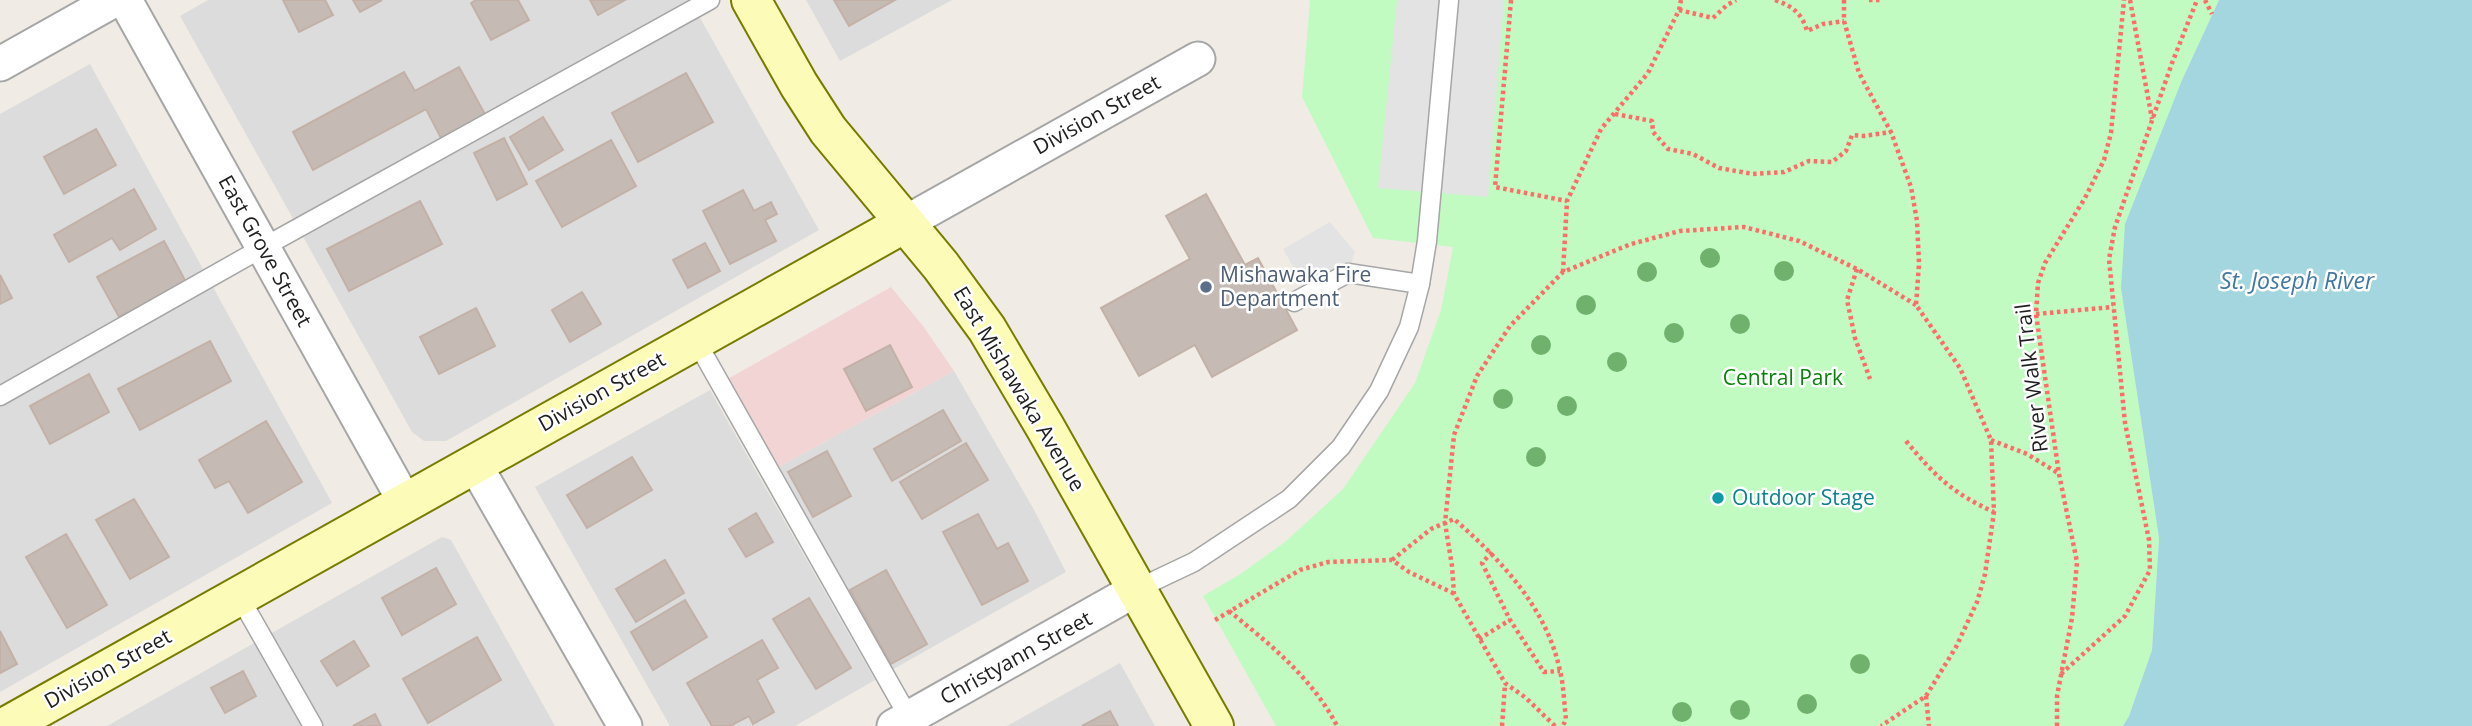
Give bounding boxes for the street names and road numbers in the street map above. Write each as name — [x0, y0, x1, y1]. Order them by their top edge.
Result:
street label: Division Street — [1028, 68, 1165, 161]
street label: East Grove Street — [213, 170, 319, 331]
street label: East Mishawaka Avenue — [948, 281, 1092, 496]
street label: River Walk Trail — [2008, 302, 2054, 454]
street label: Division Street — [533, 345, 670, 438]
street label: Christyann Street — [935, 604, 1096, 710]
street label: Division Street — [39, 622, 176, 715]

